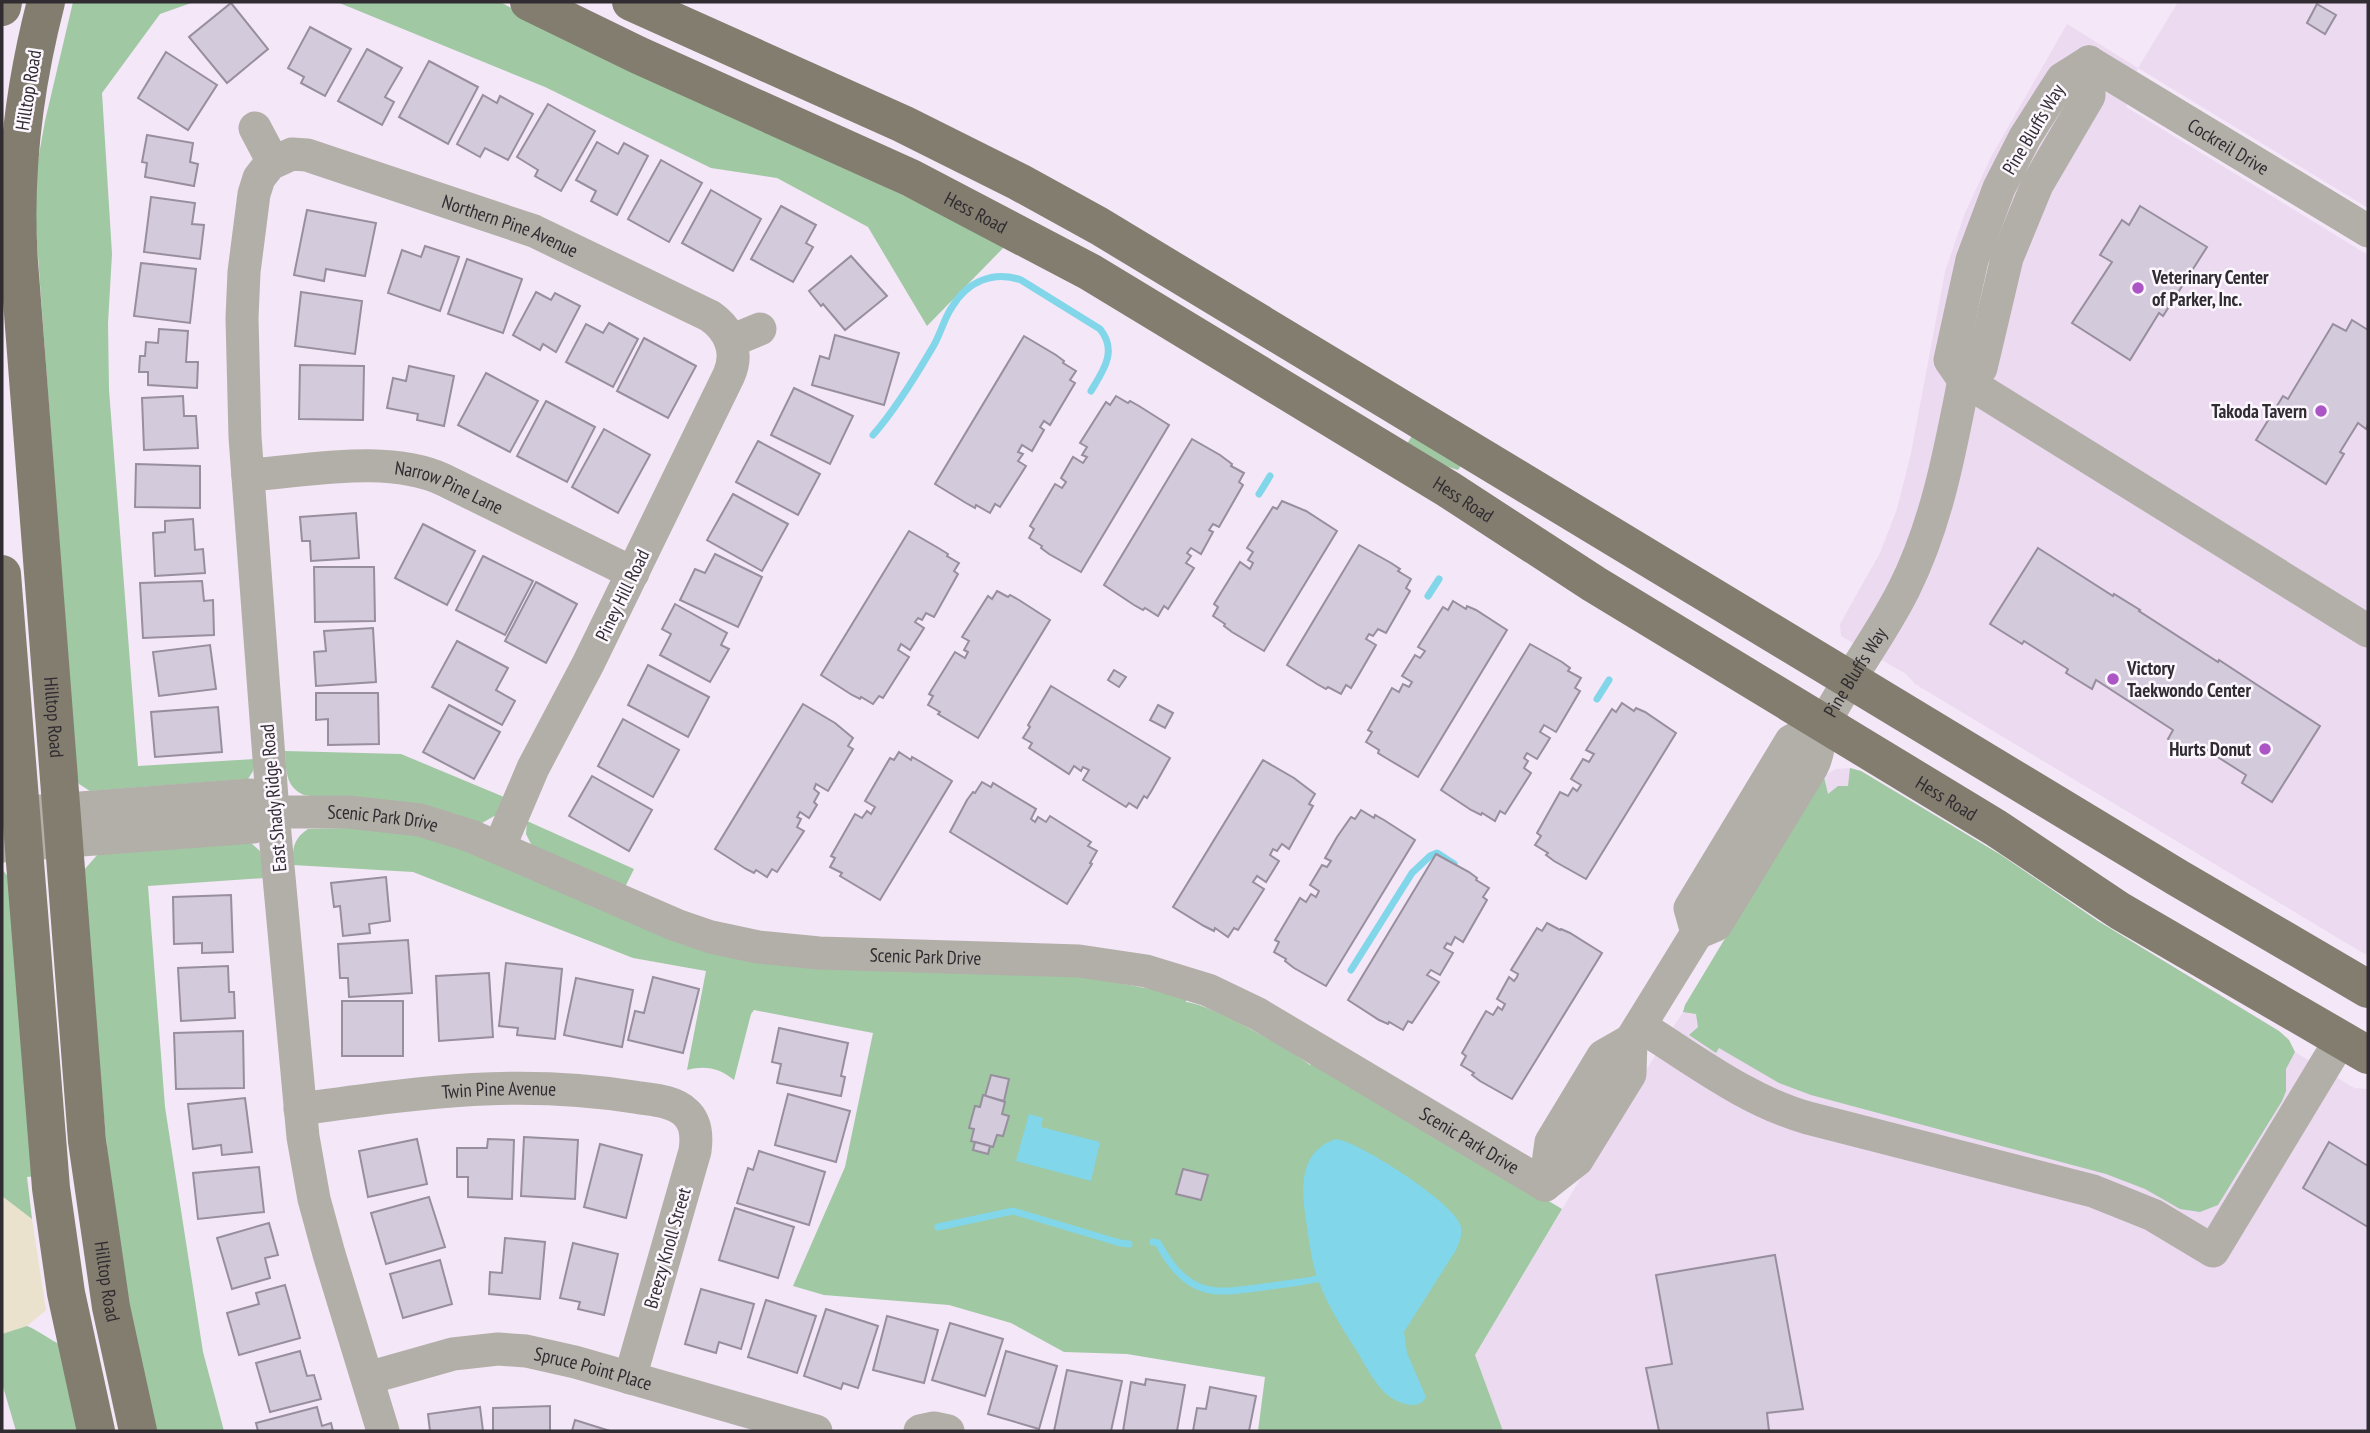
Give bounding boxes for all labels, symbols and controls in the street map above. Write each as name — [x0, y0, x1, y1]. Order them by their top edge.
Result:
street label: Hilltop Road — [10, 48, 46, 132]
street label: Pine Bluffs Way — [1997, 79, 2070, 179]
street label: Cockreil Drive — [2183, 113, 2274, 180]
street label: Hess Road — [941, 186, 1011, 238]
street label: Northern Pine Avenue — [439, 189, 582, 263]
place label: Veterinary Center of Parker, Inc. — [2151, 265, 2269, 311]
marker: Veterinary Center of Parker, Inc. — [2130, 280, 2146, 296]
place label: Takoda Tavern — [2211, 399, 2307, 423]
marker: Takoda Tavern — [2313, 403, 2329, 419]
street label: Narrow Pine Lane — [393, 455, 507, 519]
street label: Hess Road — [1429, 471, 1498, 528]
street label: Piney Hill Road — [590, 545, 654, 645]
street label: Pine Bluffs Way — [1818, 622, 1892, 721]
place label: Victory Taekwondo Center — [2126, 656, 2251, 702]
marker: Victory Taekwondo Center — [2105, 671, 2121, 687]
street label: Hilltop Road — [39, 676, 69, 759]
street label: East Shady Ridge Road — [255, 723, 291, 873]
place label: Hurts Donut — [2169, 737, 2251, 761]
marker: Hurts Donut — [2257, 741, 2273, 757]
street label: Hess Road — [1911, 770, 1982, 826]
street label: Scenic Park Drive — [327, 800, 442, 837]
street label: Scenic Park Drive — [869, 943, 982, 970]
street label: Twin Pine Avenue — [441, 1076, 557, 1104]
street label: Scenic Park Drive — [1416, 1101, 1524, 1179]
street label: Breezy Knoll Street — [638, 1184, 696, 1311]
street label: Hilltop Road — [90, 1239, 126, 1324]
street label: Spruce Point Place — [532, 1341, 655, 1396]

